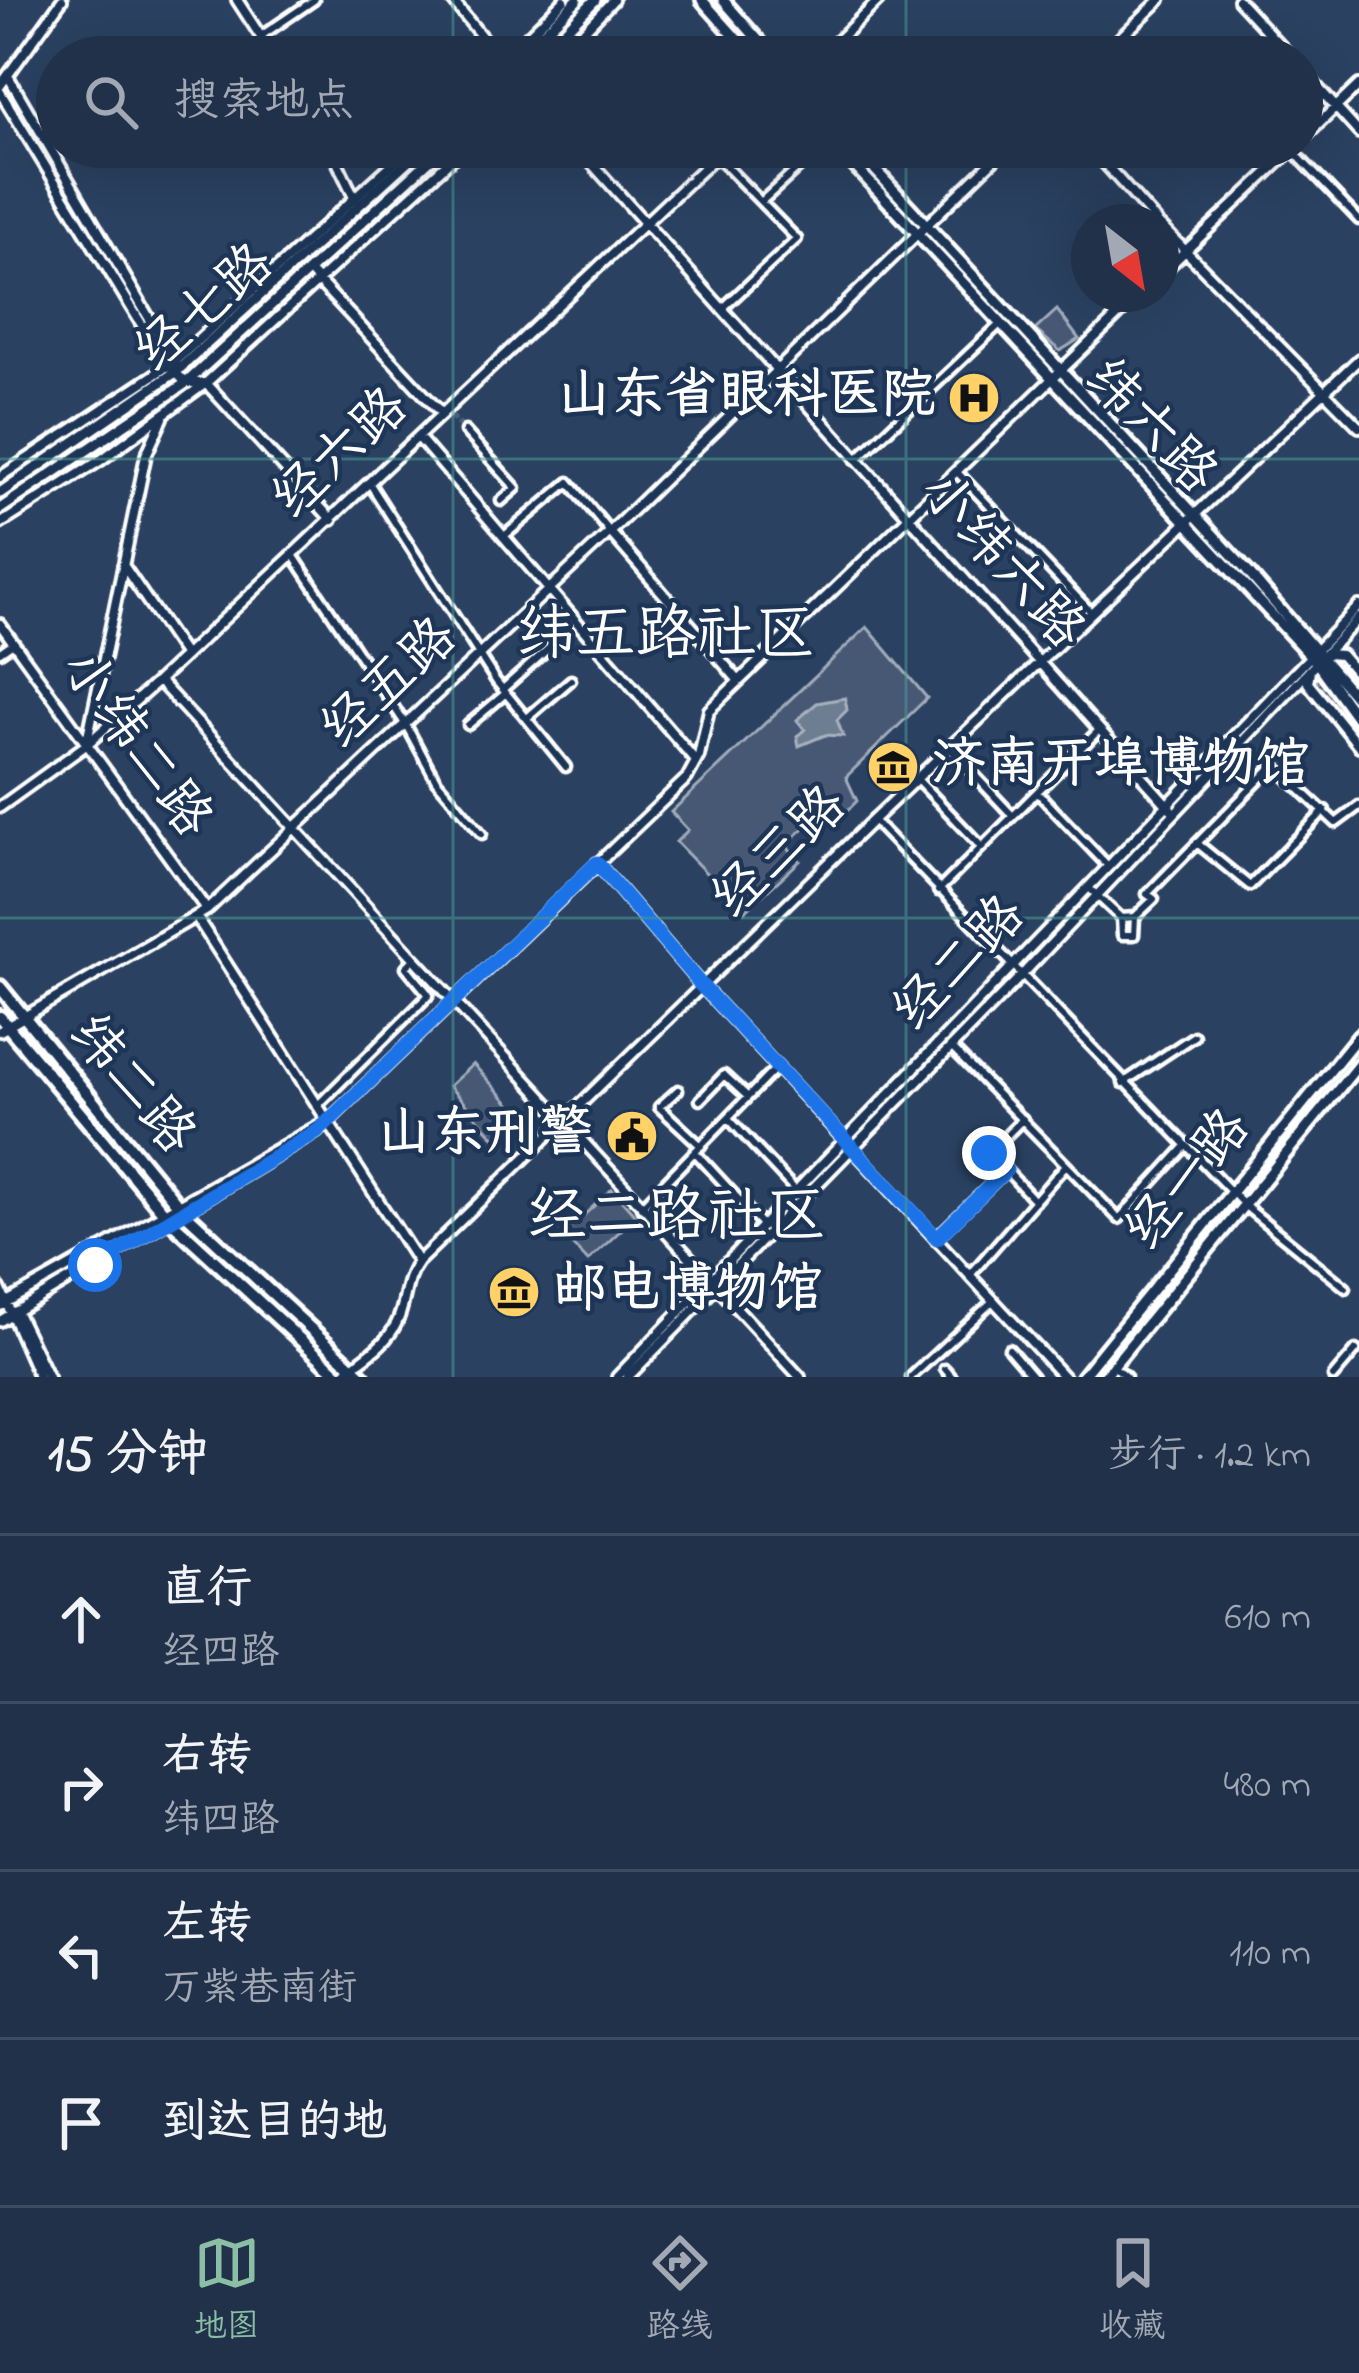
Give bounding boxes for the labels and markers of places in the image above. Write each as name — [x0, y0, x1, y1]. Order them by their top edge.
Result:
place label: 山东省眼科医院 — [557, 359, 935, 437]
hospital icon: 山东省眼科医院 — [946, 370, 1002, 426]
place label: 济南开埠博物馆 — [932, 728, 1310, 806]
museum icon: 济南开埠博物馆 — [865, 739, 921, 795]
place label: 山东刑警 — [377, 1097, 593, 1175]
public building icon: 山东刑警 — [604, 1108, 660, 1164]
place label: 邮电博物馆 — [553, 1253, 823, 1331]
museum icon: 邮电博物馆 — [486, 1264, 542, 1320]

